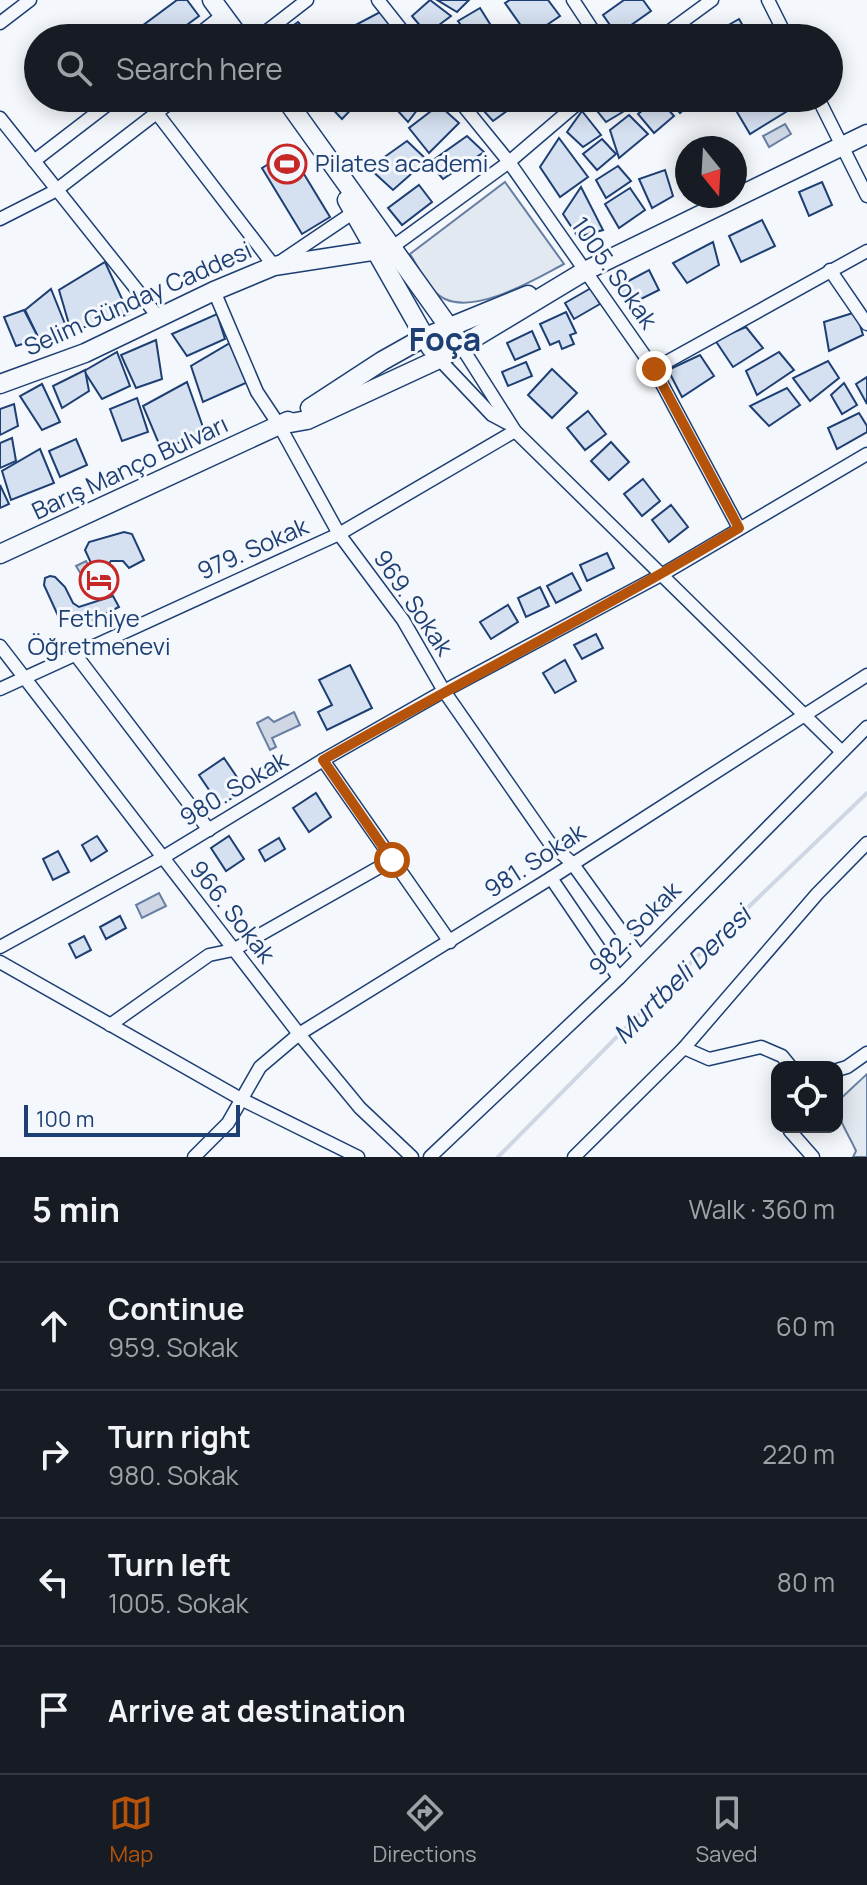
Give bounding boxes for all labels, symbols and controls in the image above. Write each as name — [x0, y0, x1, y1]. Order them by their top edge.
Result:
search box — [24, 24, 843, 112]
icon: search — [52, 46, 96, 90]
text: Search here — [116, 48, 283, 89]
north arrow — [675, 136, 747, 208]
sports icon: Pilates academi — [266, 143, 308, 185]
place label: Pilates academi — [315, 146, 488, 179]
street label: 1005. Sokak — [565, 210, 667, 336]
street label: Selim Günday Caddesi — [18, 233, 256, 363]
district label: Foça — [409, 317, 481, 361]
route end — [636, 351, 672, 387]
street label: Barış Manço Bulvarı — [26, 407, 233, 527]
street label: 979. Sokak — [192, 508, 314, 587]
street label: 969. Sokak — [367, 543, 462, 662]
hotel icon: Fethiye Öğretmenevi — [78, 559, 120, 601]
place label: Fethiye Öğretmenevi — [27, 601, 171, 662]
street label: 980. Sokak — [173, 742, 294, 833]
street label: 981. Sokak — [477, 814, 592, 905]
route start — [374, 842, 410, 878]
street label: 966. Sokak — [183, 853, 284, 970]
street label: 982. Sokak — [581, 873, 688, 982]
water label: Murtbeli Deresi — [604, 895, 760, 1051]
map controls — [771, 1061, 843, 1133]
button: locate — [771, 1061, 843, 1133]
scale bar — [24, 1101, 240, 1137]
text: 100 m — [36, 1104, 94, 1134]
text: 5 min — [32, 1186, 120, 1232]
text: Walk · 360 m — [689, 1191, 835, 1227]
text: Continue — [108, 1288, 244, 1329]
icon: ahead — [32, 1304, 76, 1348]
text: 60 m — [776, 1308, 835, 1344]
text: 959. Sokak — [108, 1329, 238, 1365]
text: Turn right — [108, 1416, 251, 1457]
icon: right — [32, 1432, 76, 1476]
text: 220 m — [762, 1436, 835, 1472]
text: 980. Sokak — [108, 1457, 239, 1493]
text: Turn left — [108, 1544, 231, 1585]
icon: left — [32, 1560, 76, 1604]
text: 80 m — [777, 1564, 835, 1600]
text: 1005. Sokak — [108, 1585, 248, 1621]
icon: arrive — [32, 1688, 76, 1732]
text: Arrive at destination — [108, 1690, 406, 1731]
tab: Map — [109, 1791, 153, 1869]
tab: Directions — [372, 1791, 477, 1869]
tab: Saved — [696, 1791, 758, 1869]

